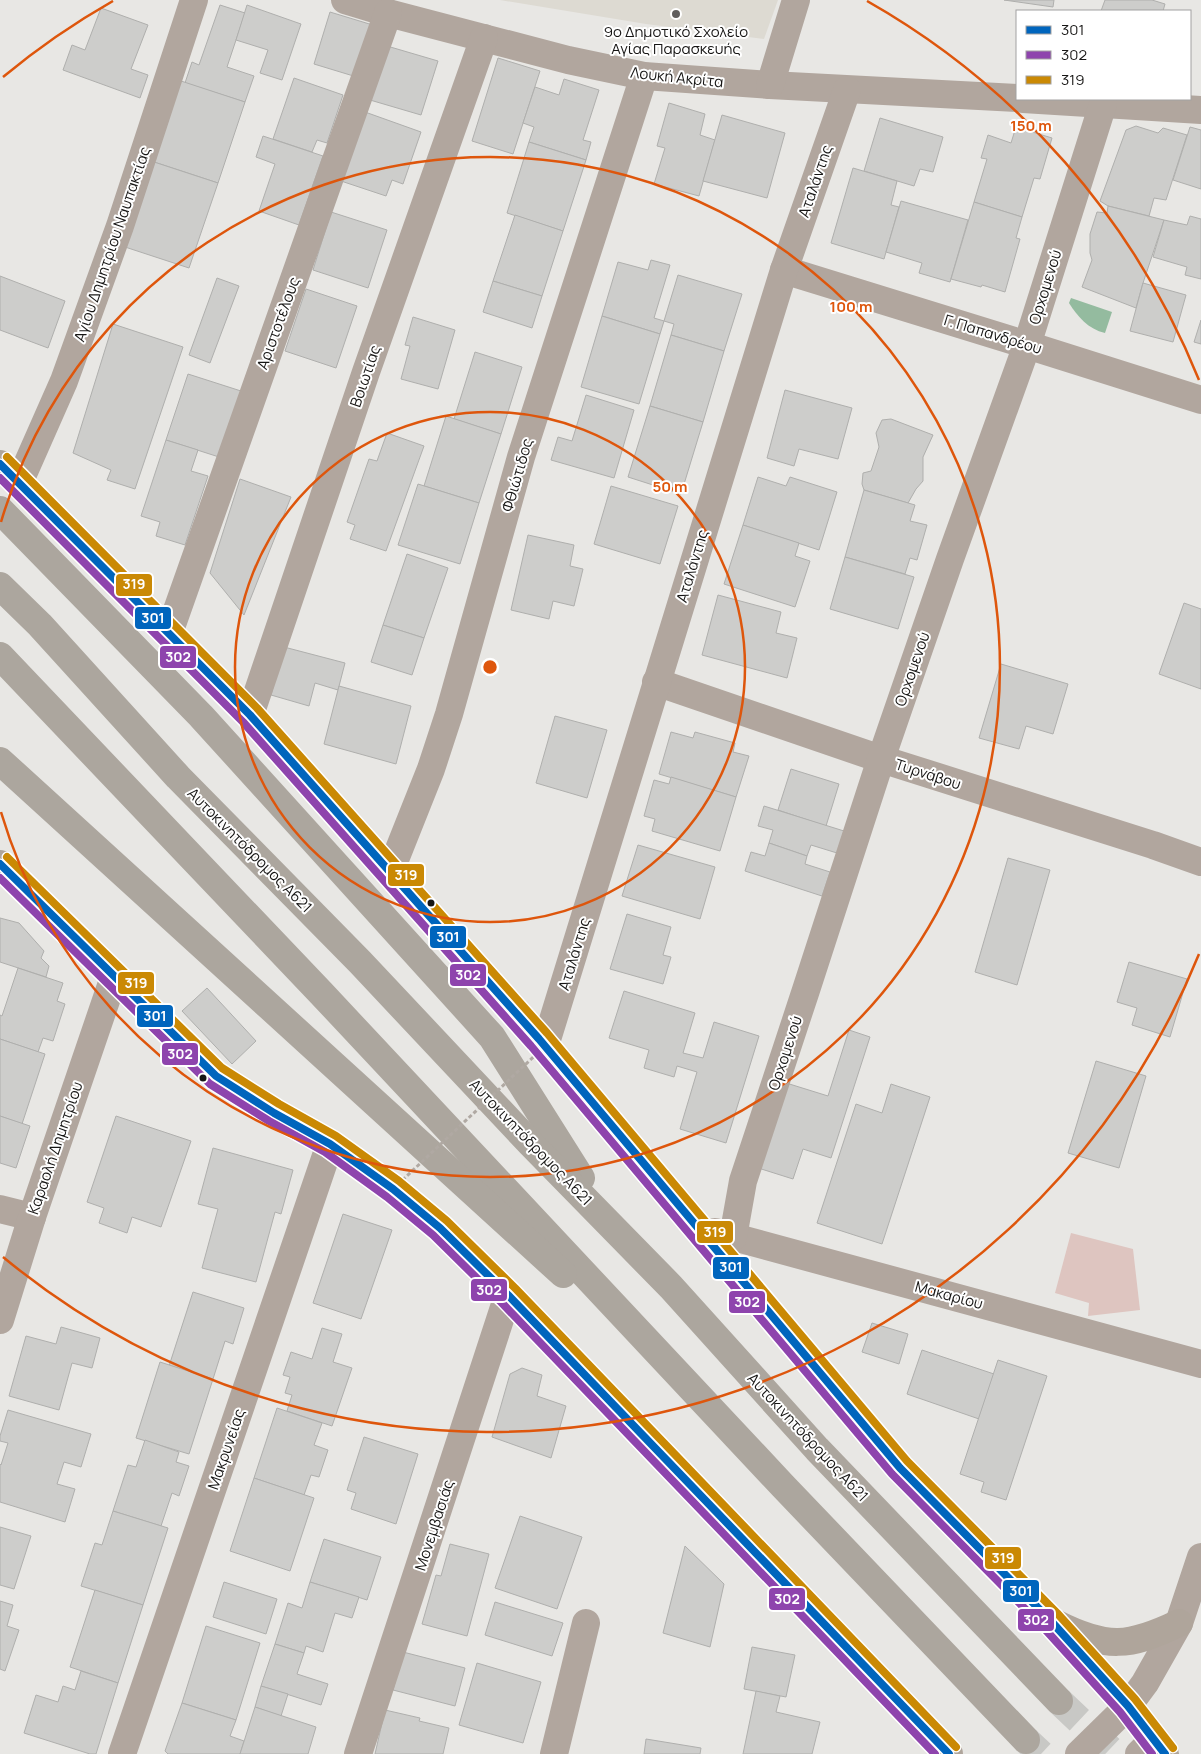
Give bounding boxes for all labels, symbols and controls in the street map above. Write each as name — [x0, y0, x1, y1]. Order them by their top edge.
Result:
marker: 9ο Δημοτικό Σχολείο Αγίας Παρασκευής — [670, 8, 682, 20]
legend — [1016, 10, 1191, 100]
text: 301 — [1061, 19, 1084, 40]
place label: 9ο Δημοτικό Σχολείο Αγίας Παρασκευής — [604, 21, 748, 59]
text: 302 — [1061, 44, 1087, 65]
street label: Λουκή Ακρίτα — [630, 62, 724, 92]
text: 319 — [1061, 69, 1084, 90]
text: 150 m — [1010, 115, 1052, 136]
street label: Αταλάντης — [793, 142, 837, 220]
street label: Αγίου Δημητρίου Ναυπακτίας — [69, 144, 155, 344]
street label: Ορχομενού — [1024, 247, 1066, 327]
street label: Αριστοτέλους — [252, 274, 304, 372]
text: 100 m — [830, 296, 872, 317]
street label: Γ. Παπανδρέου — [941, 309, 1045, 359]
street label: Βοιωτίας — [345, 342, 385, 410]
street label: Φθιώτιδος — [496, 436, 538, 514]
text: 50 m — [652, 476, 688, 497]
street label: Αταλάντης — [671, 527, 713, 605]
line badge: 319 — [115, 573, 153, 597]
text: 319 — [123, 574, 145, 593]
line badge: 301 — [134, 606, 172, 630]
text: 301 — [141, 608, 165, 627]
street label: Ορχομενού — [889, 629, 935, 709]
line badge: 302 — [159, 645, 197, 669]
text: 302 — [165, 647, 191, 666]
centre of rings — [481, 658, 499, 676]
street label: Τυρνάβου — [892, 753, 964, 795]
street label: Αυτοκινητόδρομος Α621 — [183, 783, 317, 917]
line badge: 319 — [387, 863, 425, 887]
text: 319 — [395, 865, 417, 884]
unlabelled marker — [426, 898, 436, 908]
street label: Αταλάντης — [553, 915, 595, 993]
line badge: 301 — [429, 925, 467, 949]
text: 301 — [436, 927, 460, 946]
line badge: 302 — [449, 963, 487, 987]
text: 302 — [455, 965, 481, 984]
line badge: 319 — [117, 971, 155, 995]
text: 319 — [125, 973, 147, 992]
line badge: 301 — [136, 1004, 174, 1028]
text: 301 — [143, 1006, 167, 1025]
street label: Ορχομενού — [763, 1013, 807, 1093]
line badge: 302 — [161, 1042, 199, 1066]
text: 302 — [167, 1044, 193, 1063]
unlabelled marker — [198, 1073, 208, 1083]
street label: Αυτοκινητόδρομος Α621 — [465, 1074, 597, 1210]
street label: Καραολή Δημητρίου — [22, 1079, 88, 1217]
line badge: 319 — [696, 1220, 734, 1244]
text: 319 — [704, 1222, 726, 1241]
line badge: 301 — [712, 1256, 750, 1280]
text: 301 — [719, 1257, 743, 1276]
street label: Μακαρίου — [913, 1276, 985, 1314]
line badge: 302 — [470, 1278, 508, 1302]
text: 302 — [476, 1280, 502, 1299]
line badge: 302 — [728, 1290, 766, 1314]
text: 302 — [734, 1292, 760, 1311]
street label: Αυτοκινητόδρομος Α621 — [743, 1368, 873, 1506]
street label: Μακρυνείας — [202, 1406, 250, 1492]
street label: Μονεμβασιάς — [409, 1477, 459, 1573]
line badge: 319 — [984, 1546, 1022, 1570]
text: 319 — [992, 1548, 1014, 1567]
line badge: 301 — [1002, 1579, 1040, 1603]
text: 301 — [1009, 1581, 1033, 1600]
line badge: 302 — [768, 1587, 806, 1611]
text: 302 — [774, 1589, 800, 1608]
line badge: 302 — [1017, 1608, 1055, 1632]
text: 302 — [1023, 1610, 1049, 1629]

